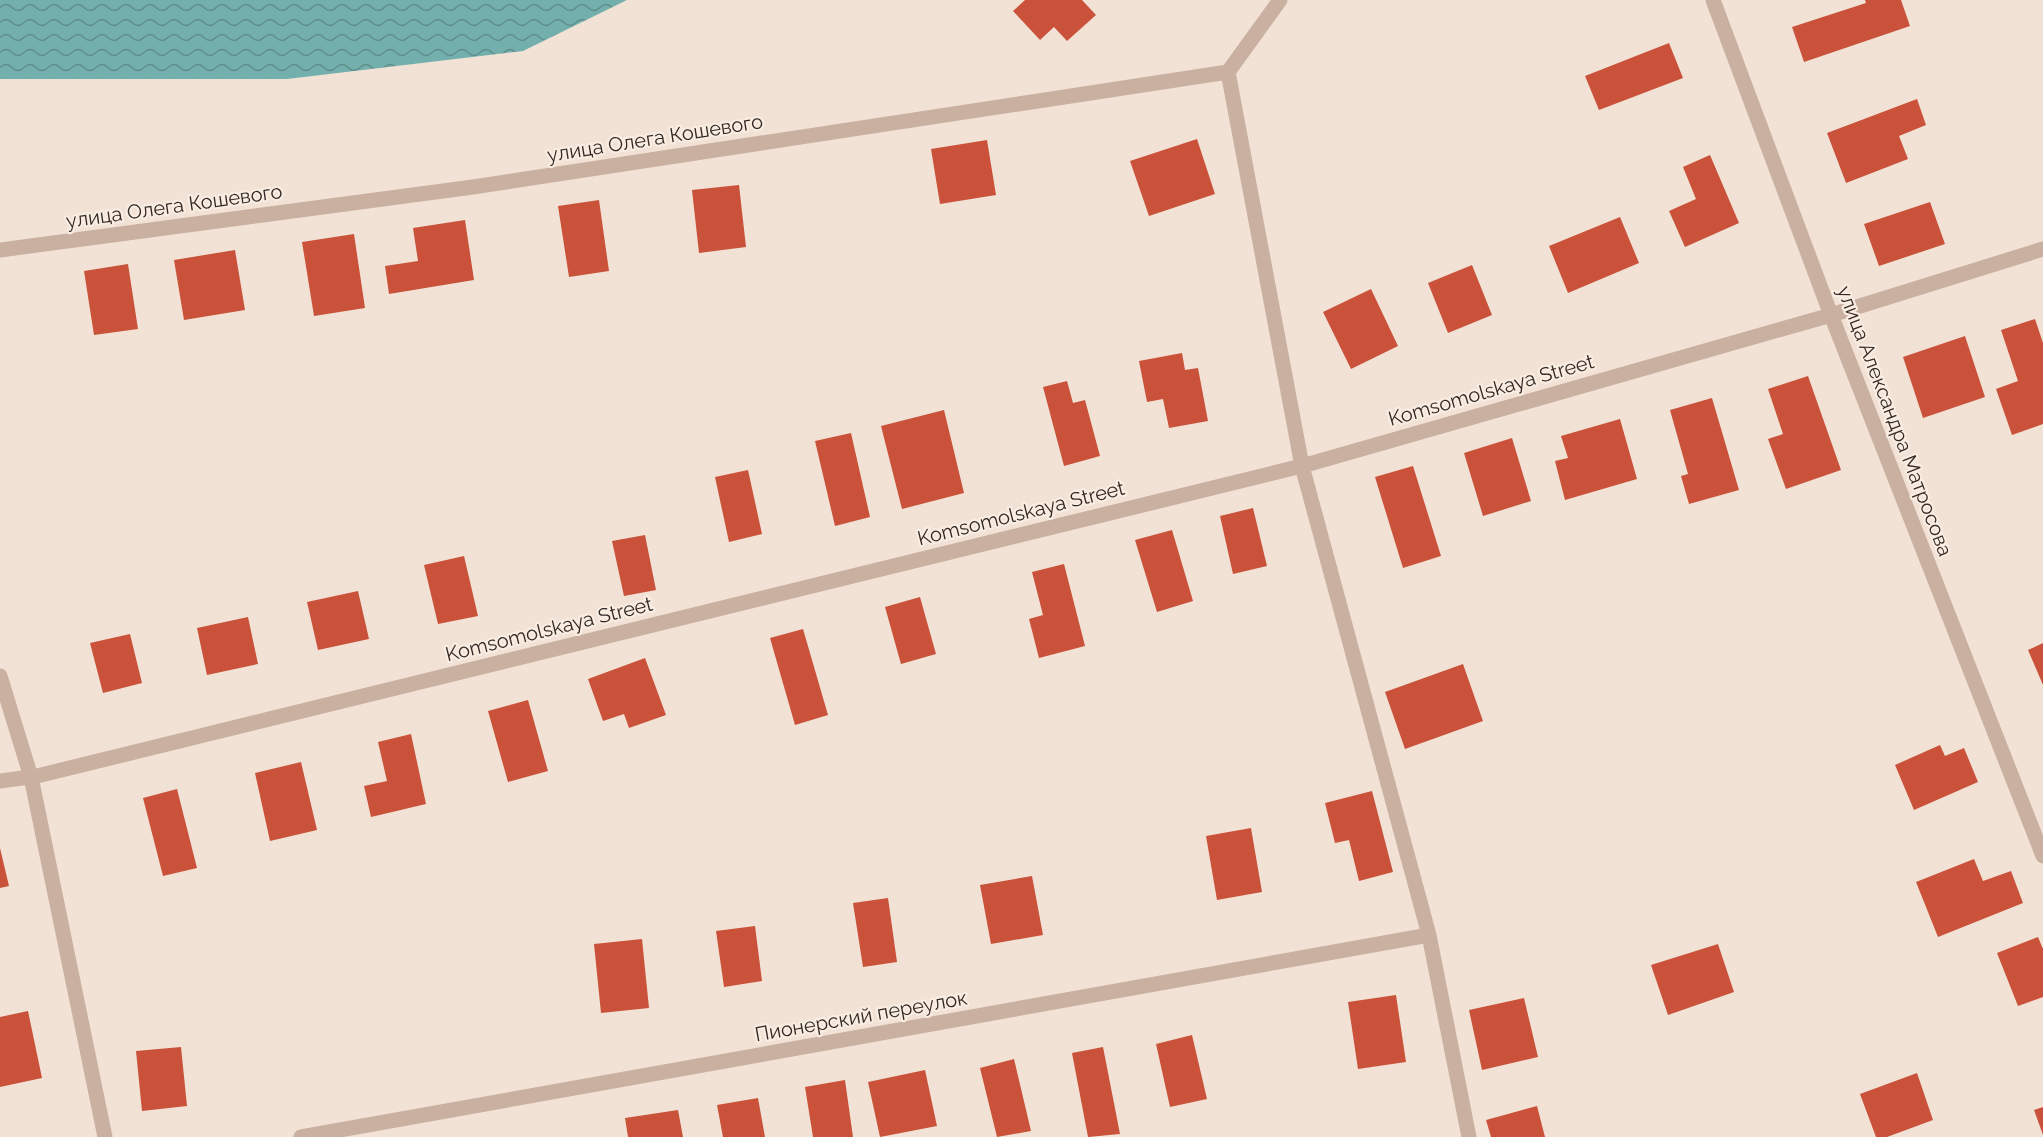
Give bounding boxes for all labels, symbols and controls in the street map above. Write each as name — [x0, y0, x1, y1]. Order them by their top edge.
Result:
street label: улица Олега Кошевого — [545, 109, 765, 167]
street label: улица Олега Кошевого — [64, 179, 284, 233]
street label: улица Александра Матросова — [1832, 283, 1958, 559]
street label: Komsomolskaya Street — [1385, 349, 1597, 431]
street label: Komsomolskaya Street — [915, 476, 1127, 550]
street label: Komsomolskaya Street — [443, 592, 655, 666]
street label: Пионерский переулок — [753, 985, 969, 1047]

